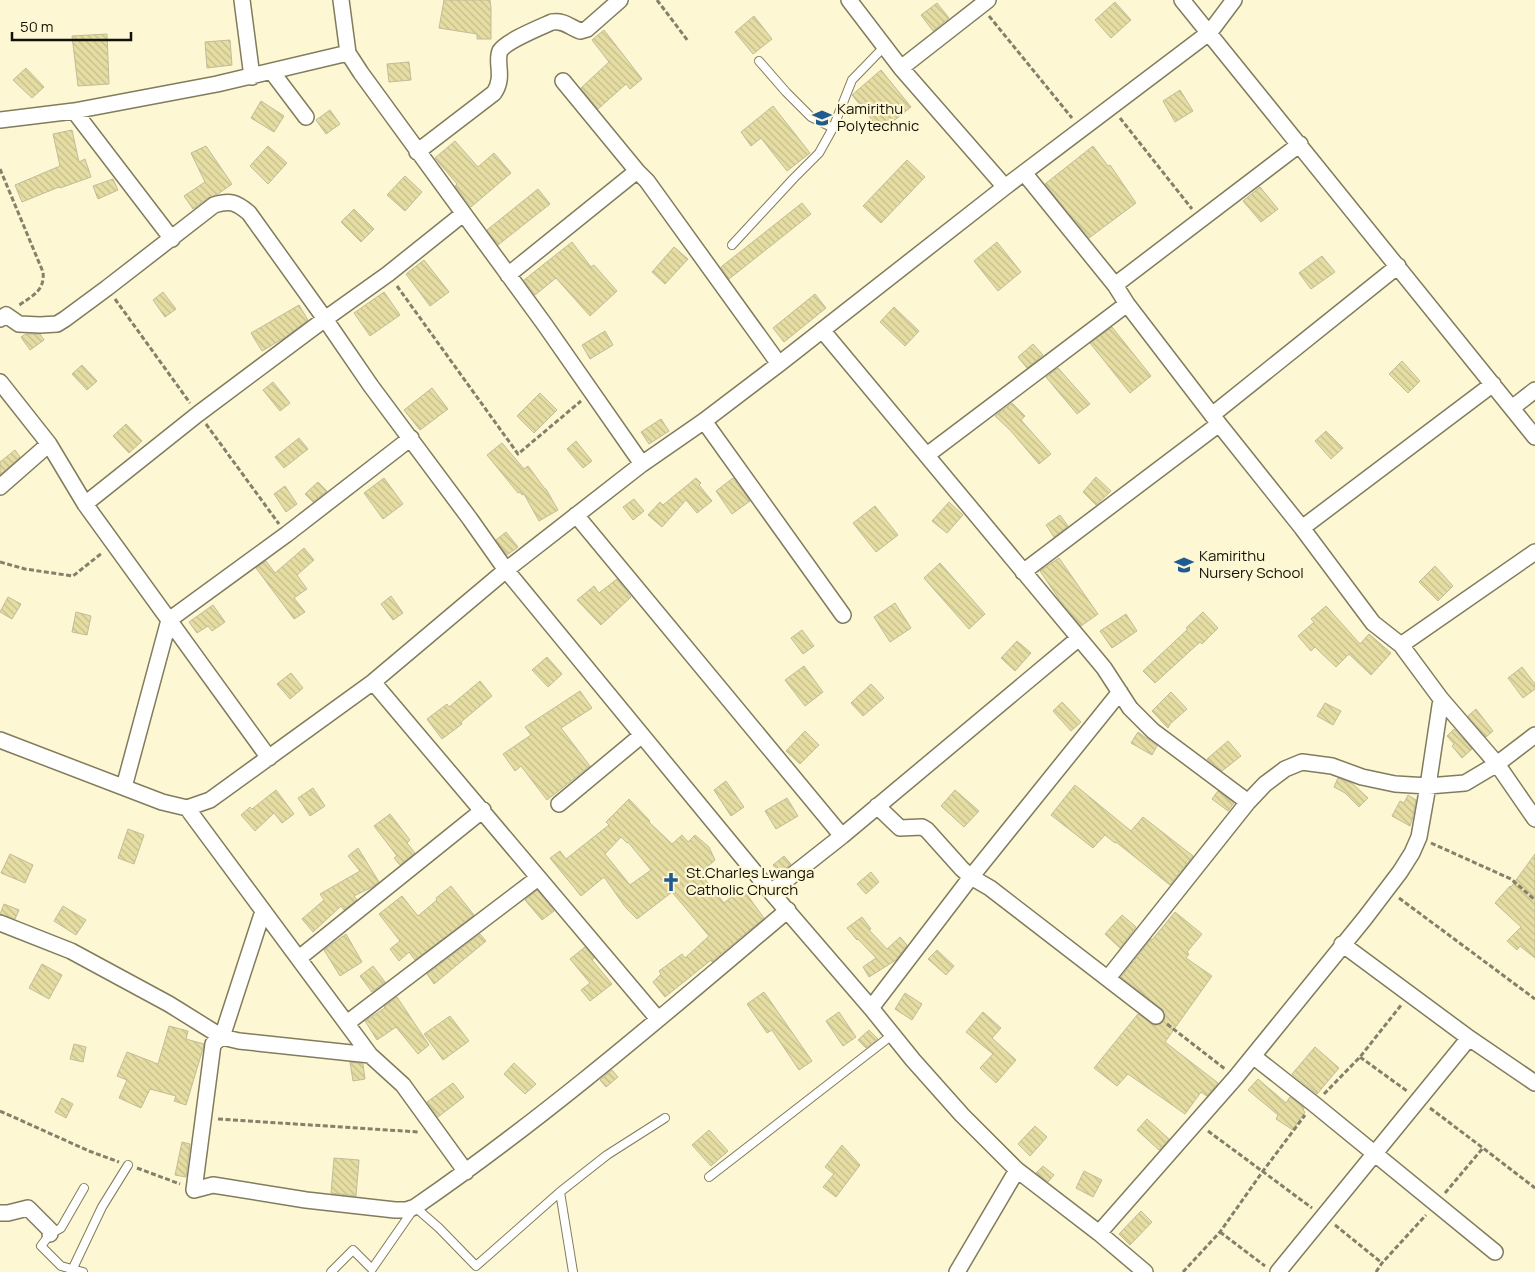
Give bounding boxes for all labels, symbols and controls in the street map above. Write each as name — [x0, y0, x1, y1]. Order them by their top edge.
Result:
scale bar — [12, 10, 131, 42]
text: 50 m — [20, 16, 54, 37]
place label: Kamirithu Polytechnic — [837, 98, 919, 136]
school or university icon: Kamirithu Polytechnic — [811, 107, 833, 129]
place label: Kamirithu Nursery School — [1199, 545, 1304, 583]
school or university icon: Kamirithu Nursery School — [1173, 554, 1195, 576]
place label: St.Charles Lwanga Catholic Church — [686, 862, 814, 900]
church icon: St.Charles Lwanga Catholic Church — [660, 871, 682, 893]

